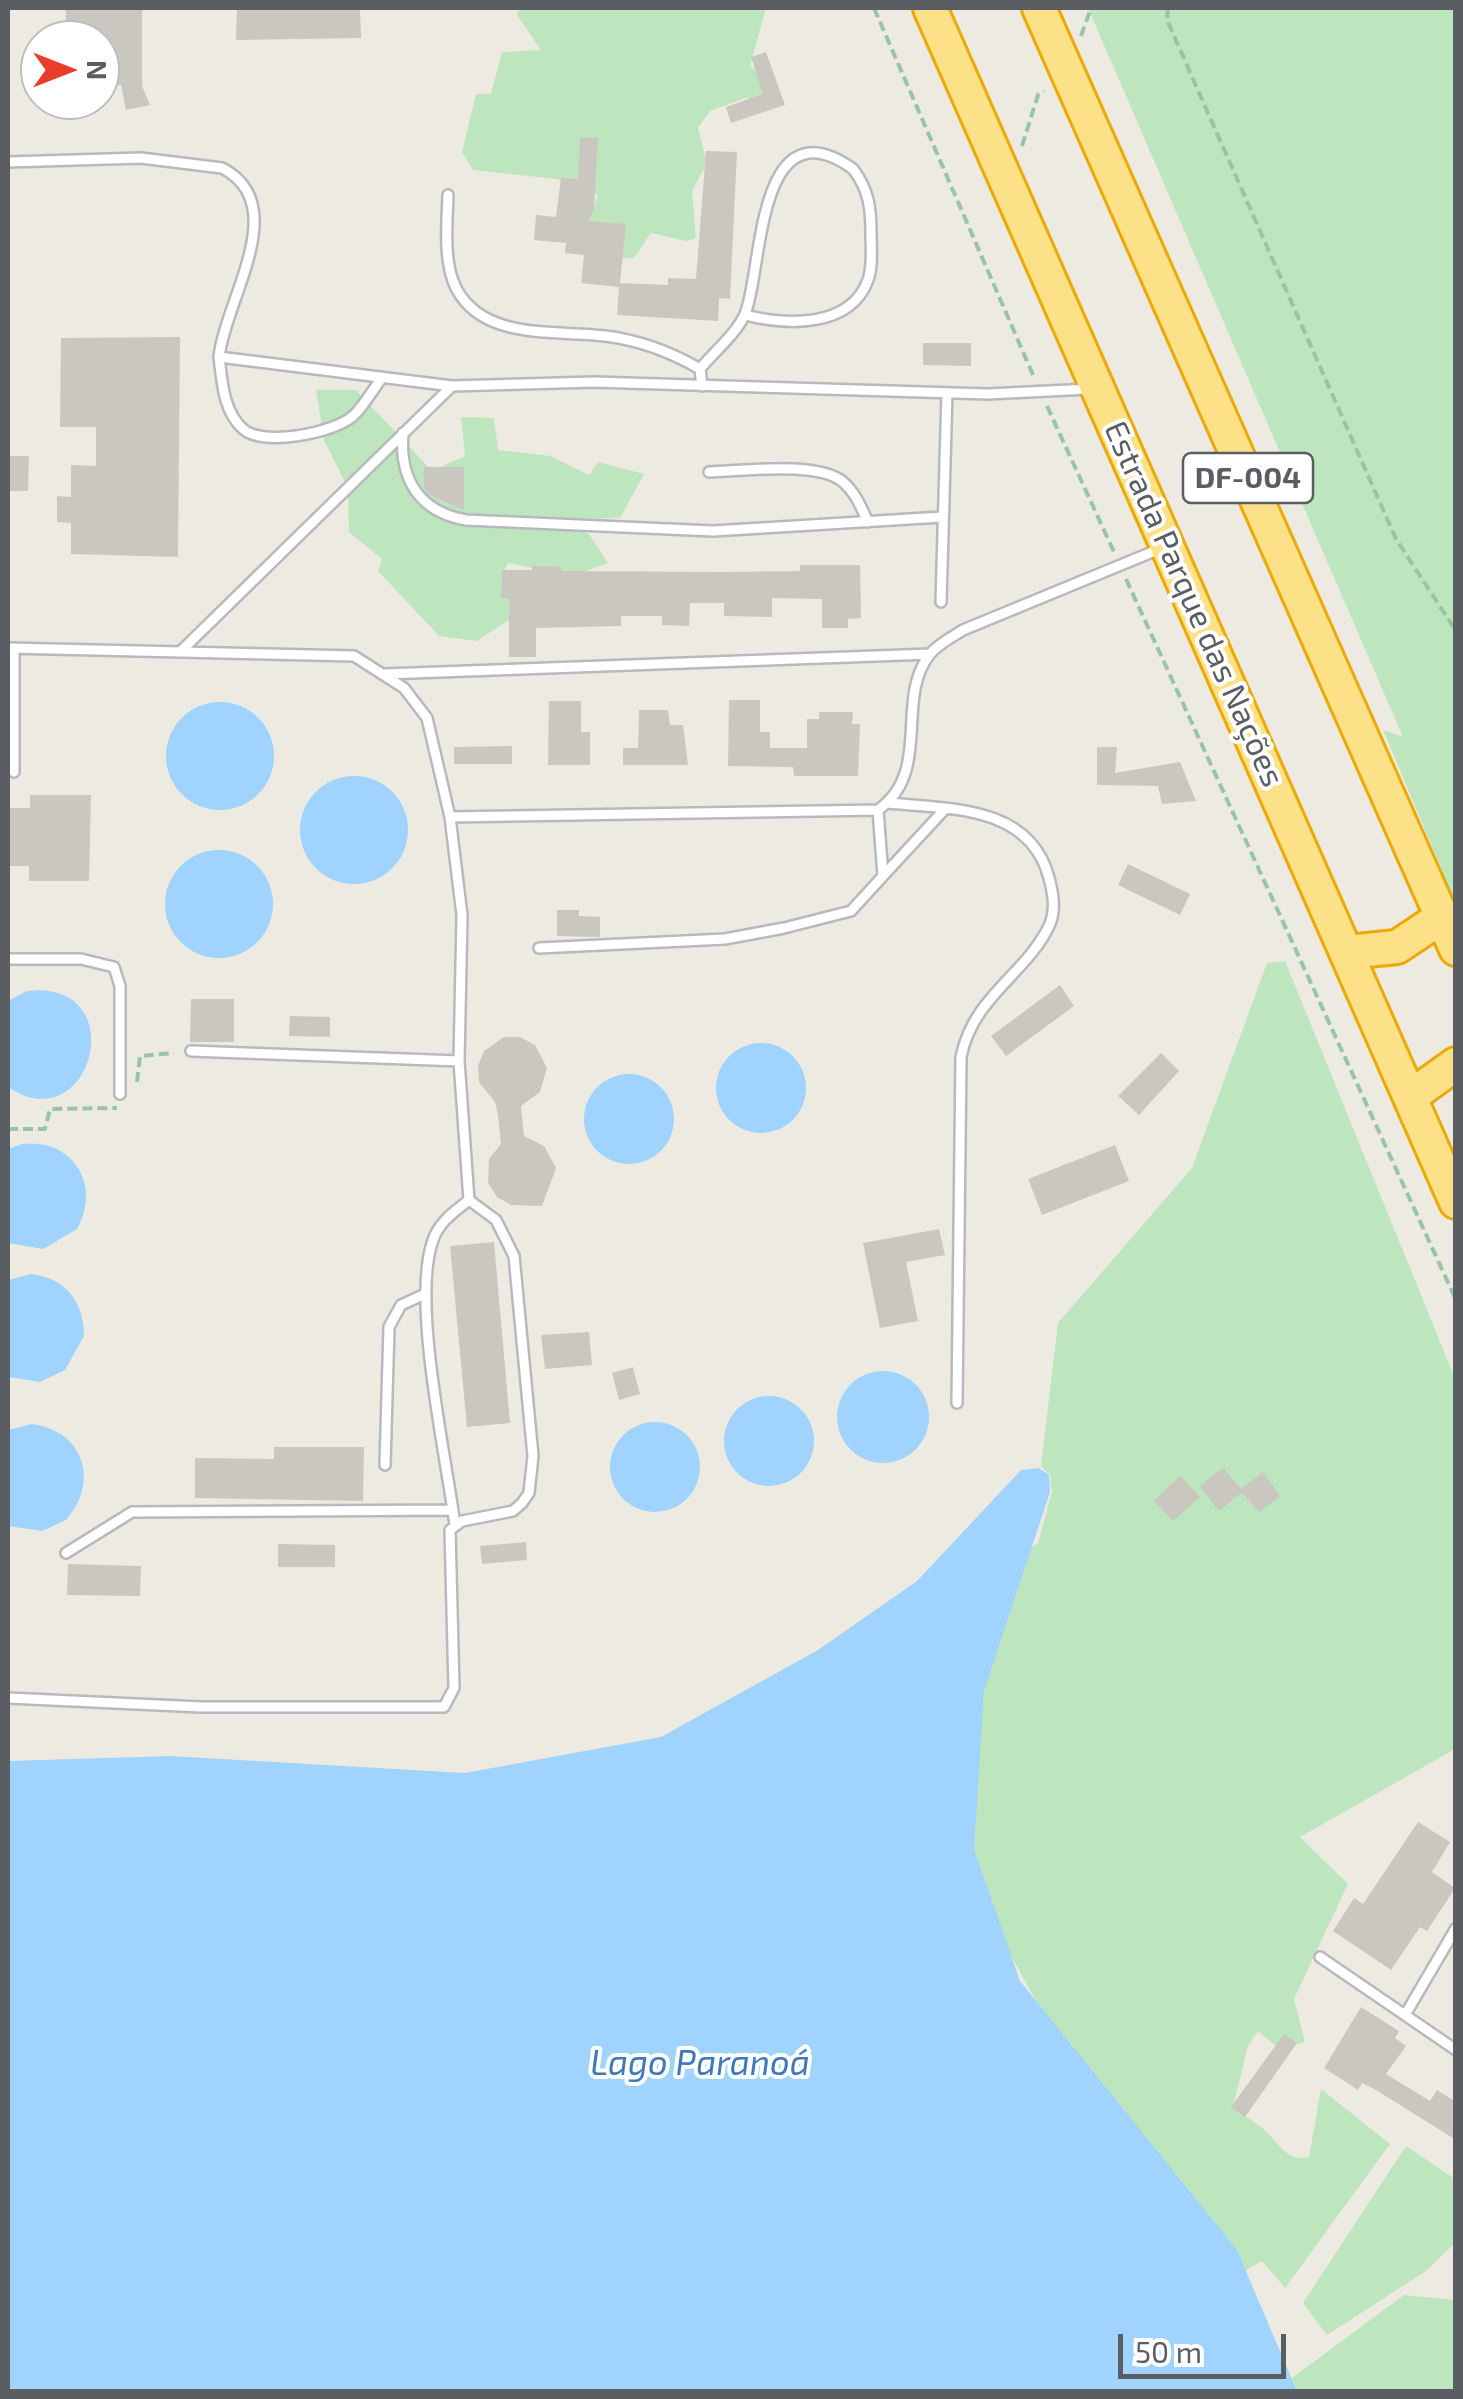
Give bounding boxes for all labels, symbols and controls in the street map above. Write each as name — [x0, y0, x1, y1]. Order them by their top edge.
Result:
north arrow — [20, 20, 120, 120]
text: N — [81, 60, 115, 80]
street label: Estrada Parque das Nações — [1096, 415, 1292, 793]
road number: DF-004 — [1183, 453, 1313, 503]
water label: Lago Paranoá — [590, 2042, 810, 2084]
scale bar — [1123, 2314, 1290, 2376]
text: 50 m — [1135, 2333, 1202, 2369]

